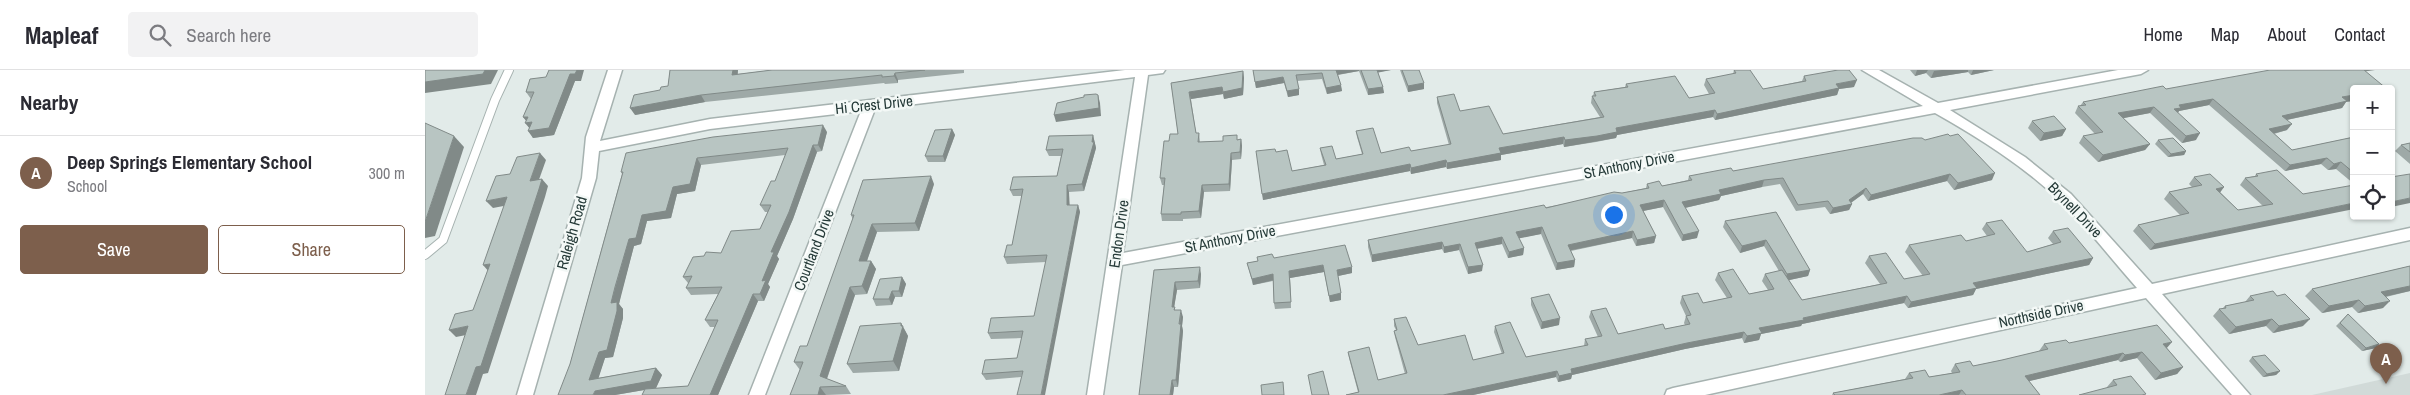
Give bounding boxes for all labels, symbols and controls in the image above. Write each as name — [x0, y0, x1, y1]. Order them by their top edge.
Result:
search box — [128, 12, 478, 57]
text: Mapleaf — [25, 19, 98, 51]
icon: search — [146, 21, 174, 49]
text: Search here — [186, 22, 271, 48]
text: Home — [2143, 22, 2183, 47]
text: Map — [2211, 22, 2240, 47]
text: About — [2268, 22, 2306, 47]
text: Contact — [2334, 22, 2385, 47]
map controls — [2350, 85, 2395, 220]
button: + — [2350, 85, 2395, 130]
text: Nearby — [20, 88, 78, 117]
street label: Hi Crest Drive — [834, 90, 914, 119]
button: − — [2350, 130, 2395, 175]
street label: St Anthony Drive — [1582, 145, 1676, 184]
text: Deep Springs Elementary School — [67, 149, 312, 175]
text: A — [31, 162, 41, 184]
text: 300 m — [369, 162, 405, 184]
text: School — [67, 175, 107, 197]
button: locate — [2350, 175, 2395, 220]
street label: Brynell Drive — [2043, 177, 2107, 242]
street label: Raleigh Road — [551, 194, 592, 272]
street label: Endon Drive — [1103, 198, 1134, 269]
your location — [1601, 202, 1627, 228]
street label: Courtland Drive — [788, 206, 839, 294]
street label: St Anthony Drive — [1183, 219, 1277, 258]
button: Save — [20, 225, 208, 274]
button: Share — [218, 225, 405, 274]
street label: Northside Drive — [1997, 294, 2085, 333]
pin: A — [2370, 343, 2402, 384]

